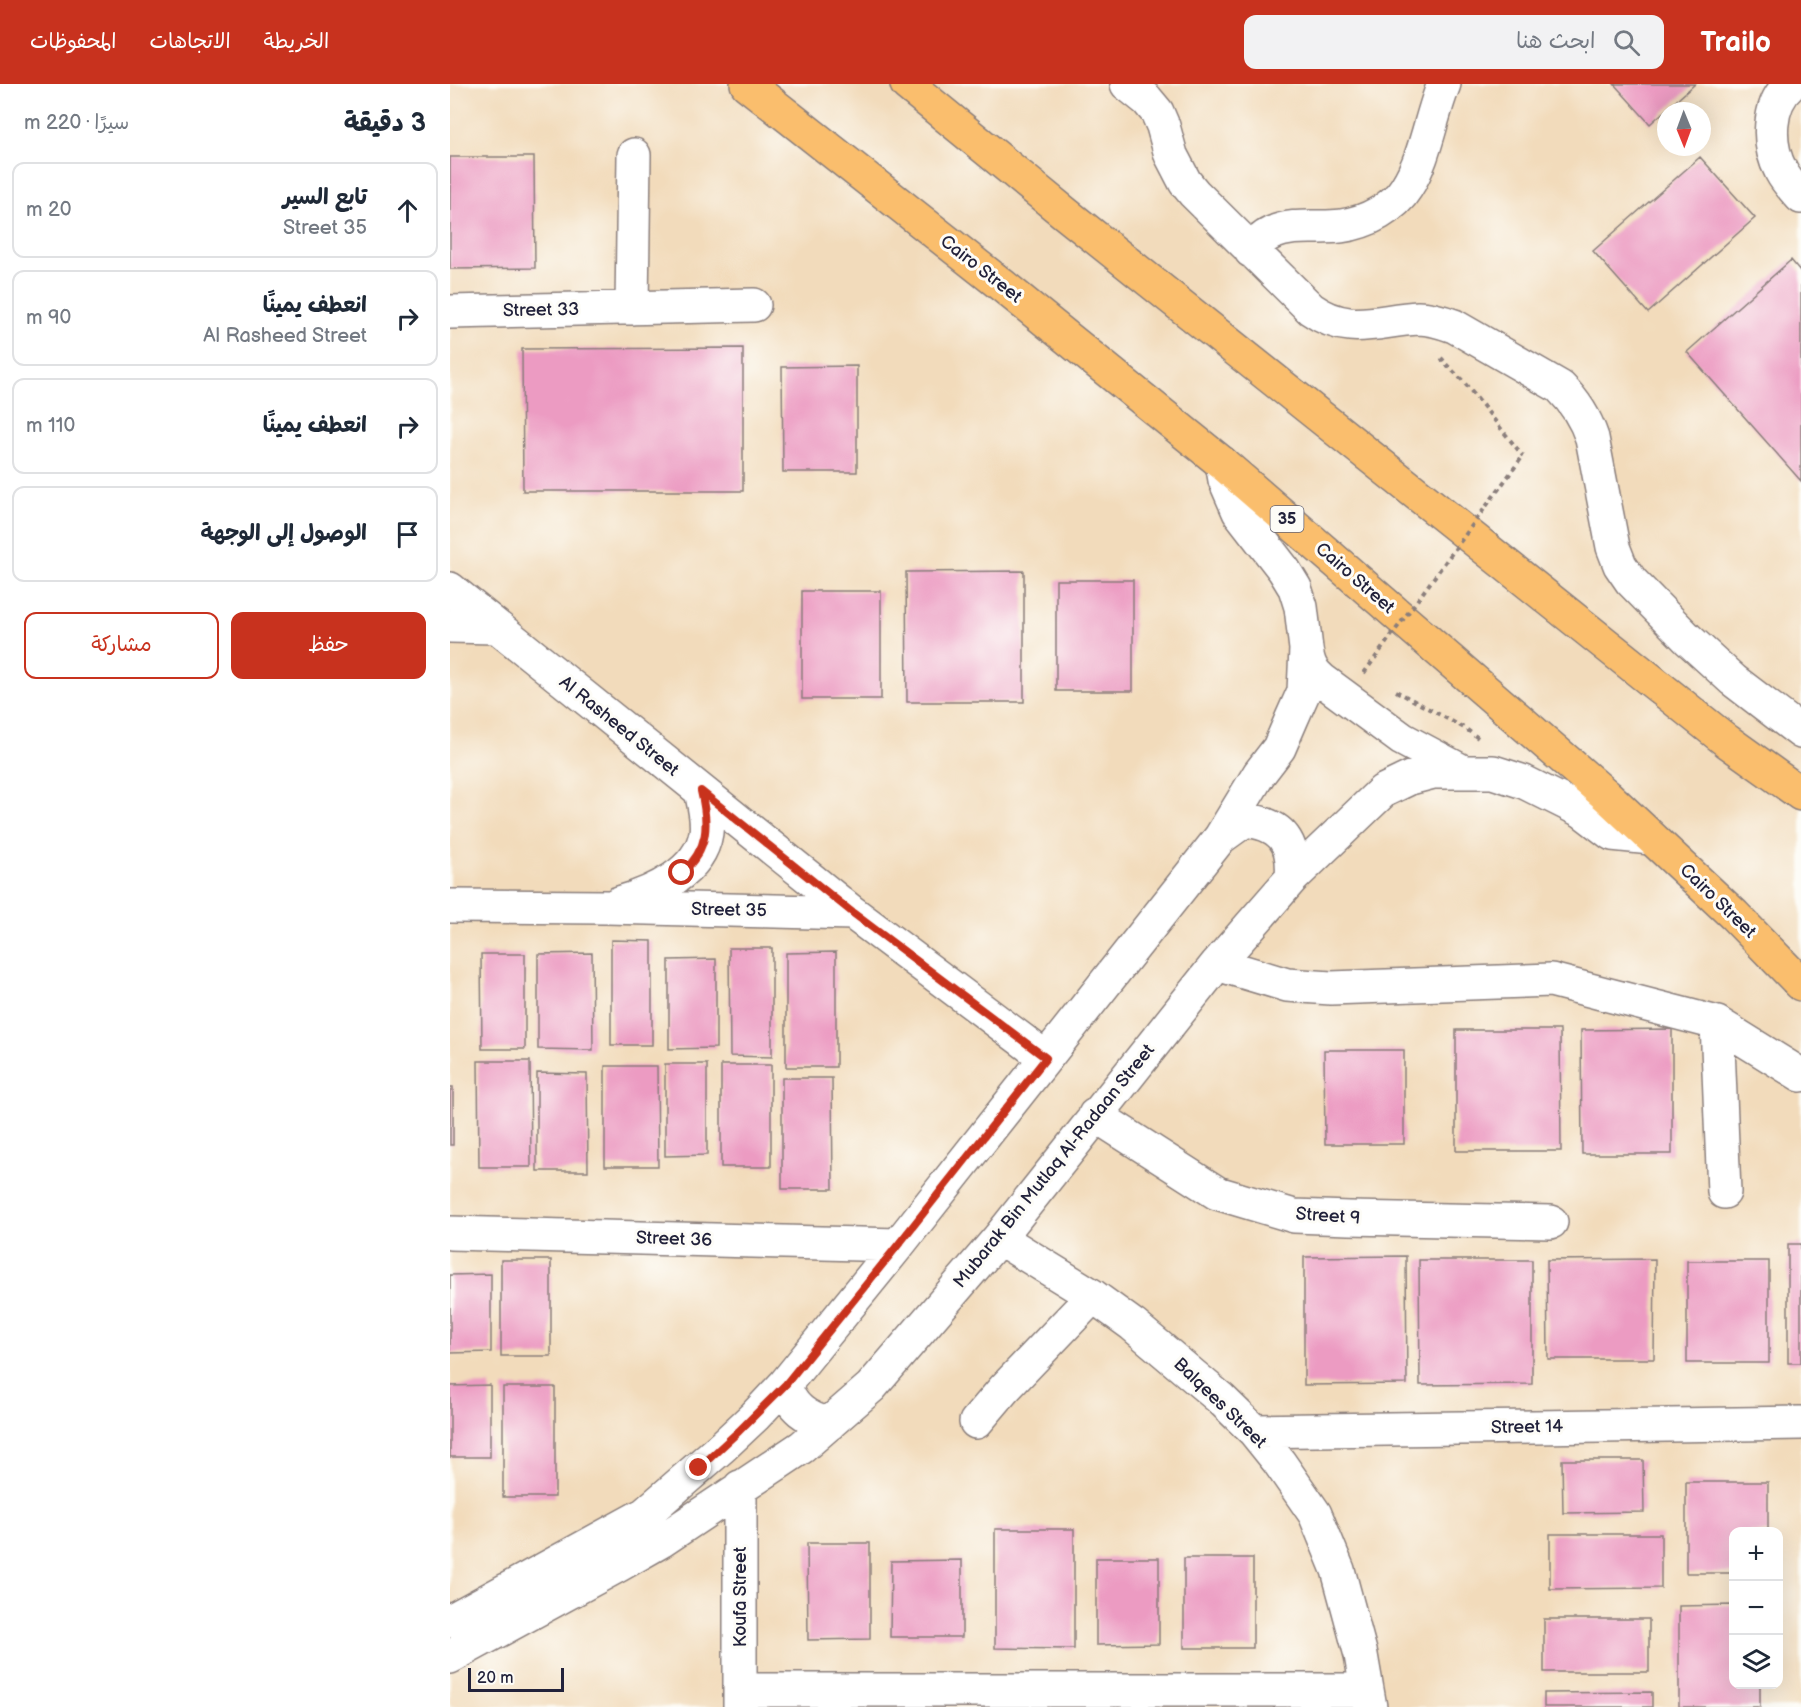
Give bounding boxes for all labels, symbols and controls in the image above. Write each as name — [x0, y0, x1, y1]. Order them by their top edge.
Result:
search box — [1244, 15, 1664, 69]
icon: search — [1610, 26, 1643, 59]
text: Trailo — [1700, 26, 1771, 59]
text: ابحث هنا — [1516, 28, 1595, 55]
text: المحفوظات — [30, 29, 116, 54]
text: الاتجاهات — [149, 29, 231, 54]
text: الخريطة — [264, 29, 329, 54]
north arrow — [1657, 102, 1711, 156]
text: 3 دقيقة — [344, 108, 426, 139]
text: سيرًا · 220 m — [24, 111, 129, 135]
text: تابع السير — [283, 184, 367, 211]
icon: ahead — [391, 194, 424, 227]
text: 20 m — [26, 198, 72, 222]
text: Street 35 — [283, 216, 367, 240]
street label: Cairo Street — [936, 231, 1026, 308]
text: انعطف يمينًا — [263, 292, 367, 319]
street label: Street 33 — [503, 299, 579, 321]
icon: right — [391, 302, 424, 335]
text: 90 m — [26, 306, 71, 330]
text: Al Rasheed Street — [203, 324, 367, 348]
icon: right — [391, 410, 424, 443]
text: انعطف يمينًا — [263, 412, 367, 439]
text: 110 m — [26, 414, 75, 438]
road number: 35 — [1270, 506, 1304, 532]
icon: arrive — [391, 518, 424, 551]
text: الوصول إلى الوجهة — [200, 520, 367, 547]
street label: Cairo Street — [1311, 538, 1399, 618]
button: مشاركة — [24, 612, 219, 679]
button: حفظ — [231, 612, 426, 679]
street label: Al Rasheed Street — [555, 671, 683, 781]
route start — [668, 859, 694, 885]
street label: Cairo Street — [1676, 860, 1761, 943]
street label: Street 35 — [691, 899, 767, 921]
street label: Mubarak Bin Mutlaq Al-Radaan Street — [949, 1040, 1159, 1292]
street label: Street 9 — [1295, 1203, 1361, 1229]
street label: Street 36 — [635, 1227, 713, 1251]
street label: Balqees Street — [1169, 1353, 1271, 1453]
street label: Street 14 — [1491, 1416, 1563, 1438]
route end — [685, 1454, 711, 1480]
map controls — [1729, 1527, 1783, 1689]
button: + — [1729, 1527, 1783, 1581]
street label: Koufa Street — [730, 1546, 751, 1647]
button: − — [1729, 1581, 1783, 1635]
button: layers — [1729, 1635, 1783, 1689]
scale bar — [468, 1665, 564, 1692]
text: 20 m — [477, 1669, 513, 1688]

